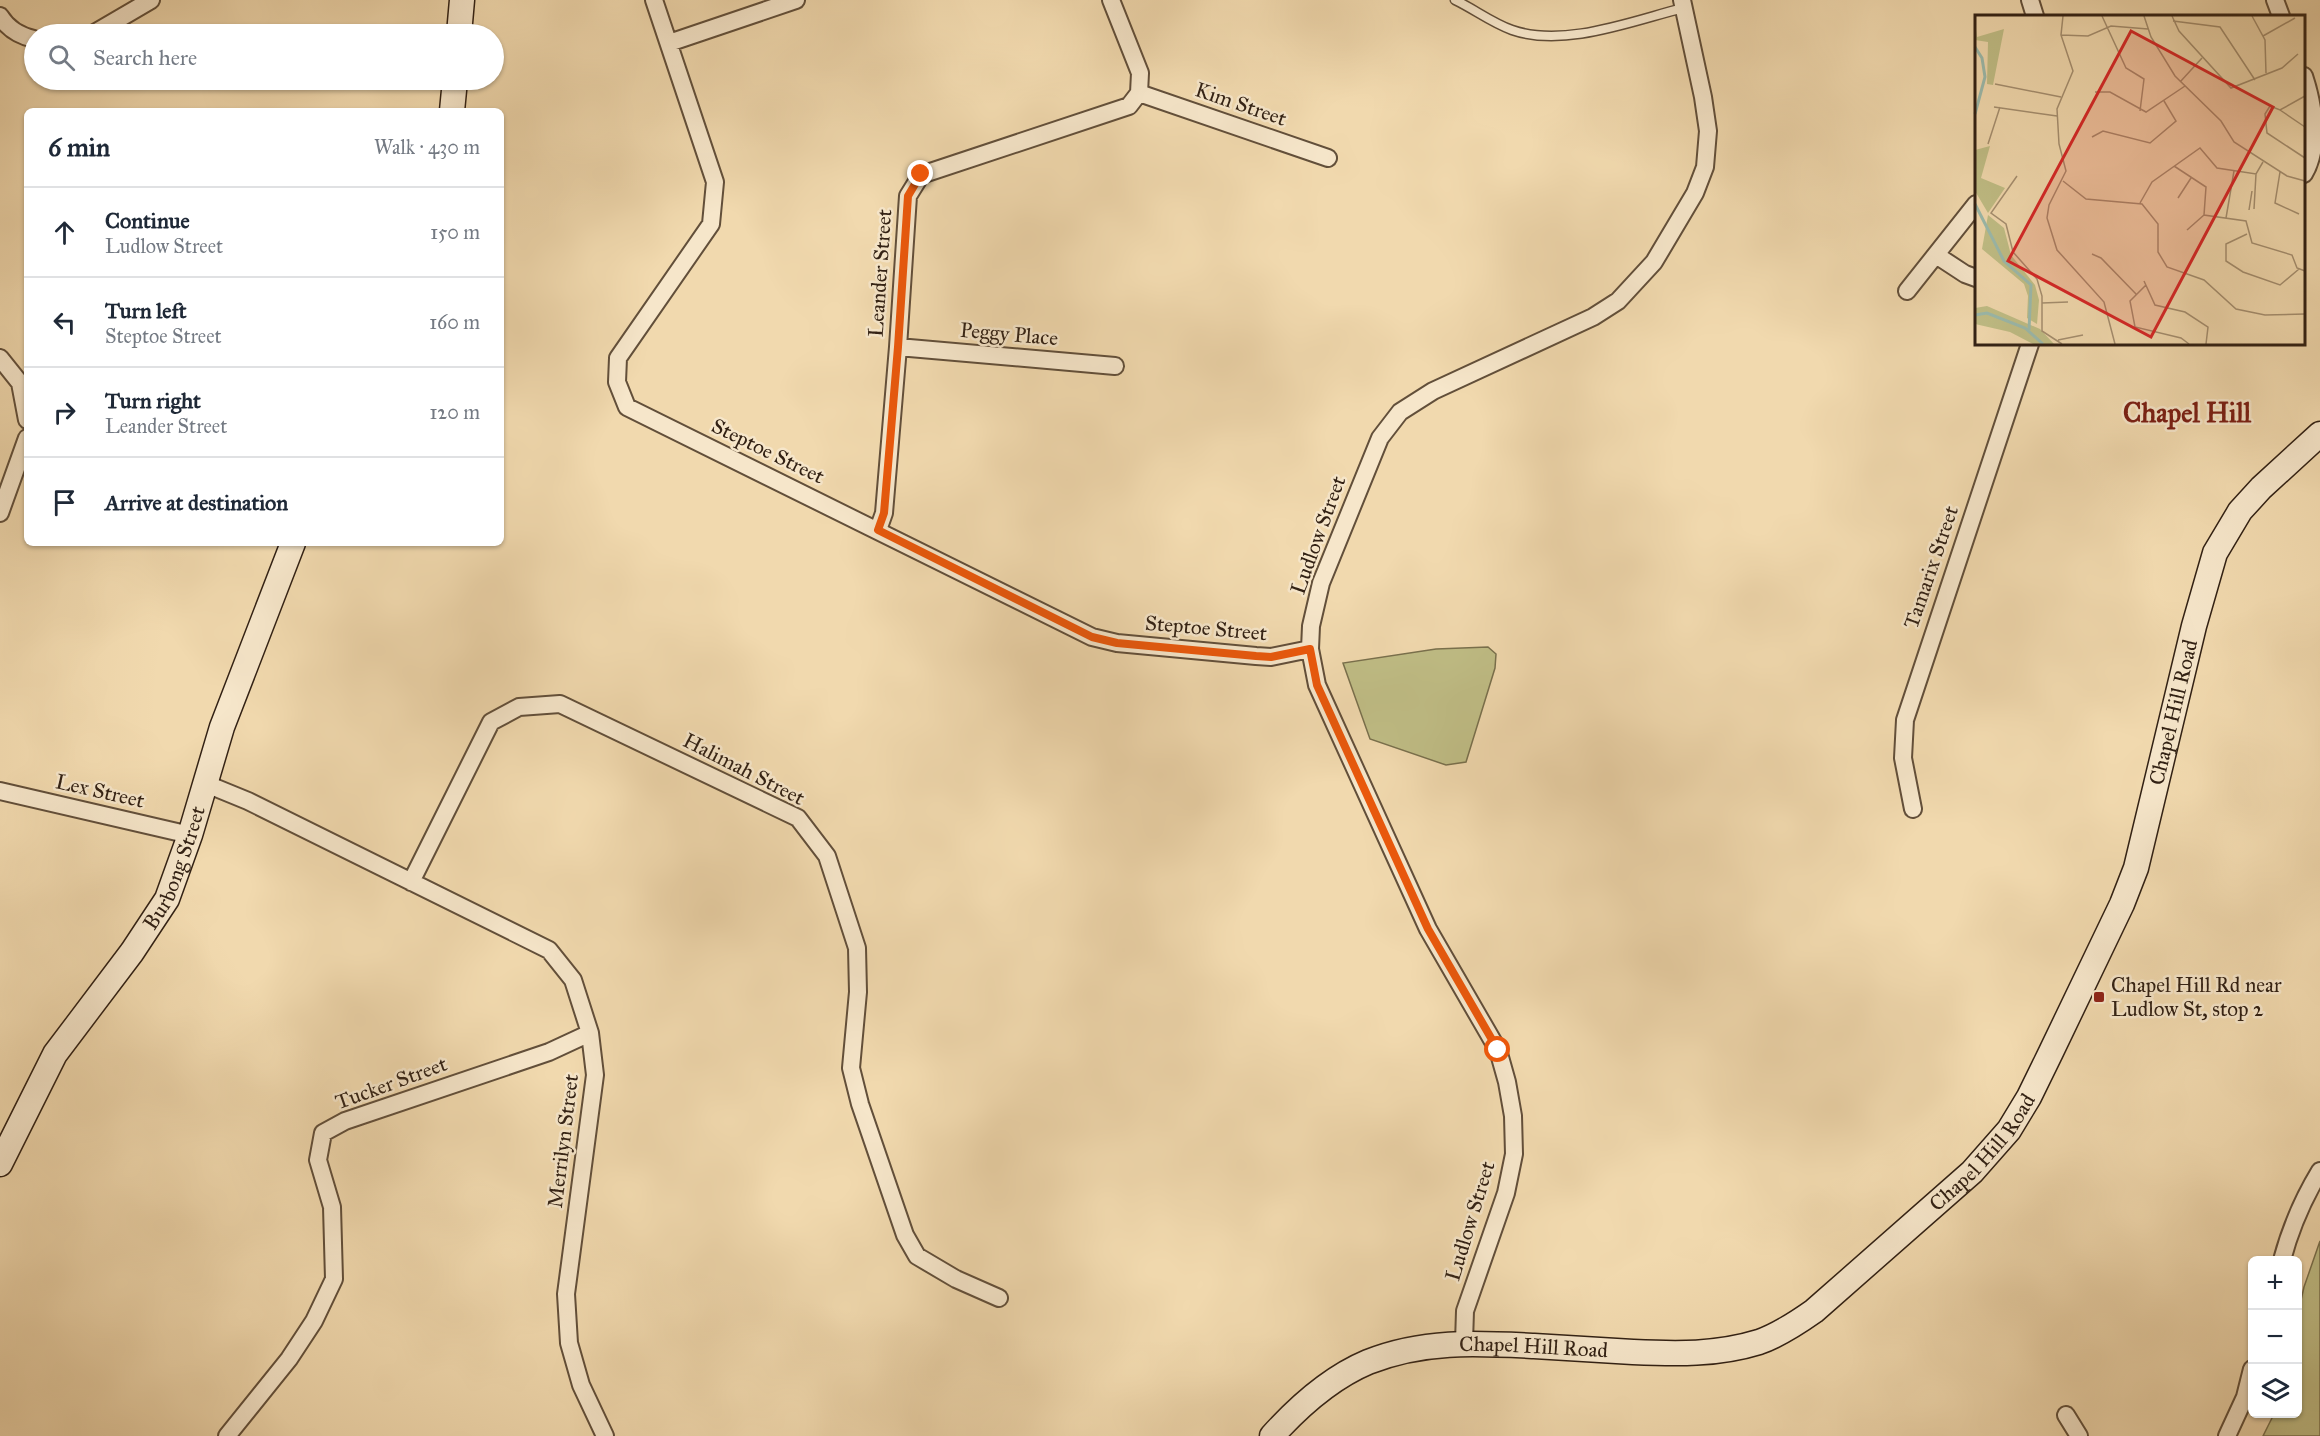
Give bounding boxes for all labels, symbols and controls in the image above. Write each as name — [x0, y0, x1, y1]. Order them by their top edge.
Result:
inset map — [1975, 15, 2305, 345]
search box — [24, 24, 504, 90]
icon: search — [45, 41, 78, 74]
text: Search here — [93, 44, 197, 71]
street label: Kim Street — [1192, 76, 1291, 132]
text: 6 min — [48, 131, 110, 163]
text: Walk · 430 m — [374, 135, 480, 159]
route end — [907, 160, 933, 186]
text: Continue — [105, 207, 190, 234]
street label: Leander Street — [863, 208, 897, 338]
icon: ahead — [48, 216, 81, 249]
text: 150 m — [430, 220, 480, 244]
text: Ludlow Street — [105, 234, 223, 258]
text: Turn left — [105, 297, 187, 324]
icon: left — [48, 306, 81, 339]
text: 160 m — [429, 310, 480, 334]
street label: Peggy Place — [959, 317, 1059, 351]
text: Steptoe Street — [105, 324, 222, 348]
text: Turn right — [105, 387, 201, 414]
icon: right — [48, 396, 81, 429]
district label: Chapel Hill — [2123, 396, 2252, 430]
text: 120 m — [429, 400, 480, 424]
street label: Steptoe Street — [707, 412, 829, 490]
text: Leander Street — [105, 414, 227, 438]
street label: Ludlow Street — [1285, 472, 1352, 598]
icon: arrive — [48, 486, 81, 519]
text: Arrive at destination — [105, 489, 288, 516]
street label: Tamarix Street — [1898, 502, 1964, 632]
street label: Steptoe Street — [1144, 610, 1269, 646]
street label: Chapel Hill Road — [2143, 636, 2203, 788]
street label: Halimah Street — [679, 727, 810, 811]
street label: Lex Street — [53, 768, 147, 814]
street label: Burbong Street — [137, 802, 211, 935]
place label: Chapel Hill Rd near Ludlow St, stop 2 — [2111, 972, 2282, 1022]
marker: Chapel Hill Rd near Ludlow St, stop 2 — [2092, 990, 2106, 1004]
route start — [1484, 1036, 1510, 1062]
street label: Tucker Street — [332, 1051, 451, 1115]
street label: Merrilyn Street — [542, 1072, 584, 1210]
street label: Chapel Hill Road — [1924, 1089, 2041, 1217]
street label: Ludlow Street — [1439, 1157, 1501, 1284]
map controls — [2248, 1256, 2302, 1418]
button: + — [2248, 1256, 2302, 1310]
button: − — [2248, 1310, 2302, 1364]
street label: Chapel Hill Road — [1459, 1331, 1609, 1363]
button: layers — [2248, 1364, 2302, 1418]

